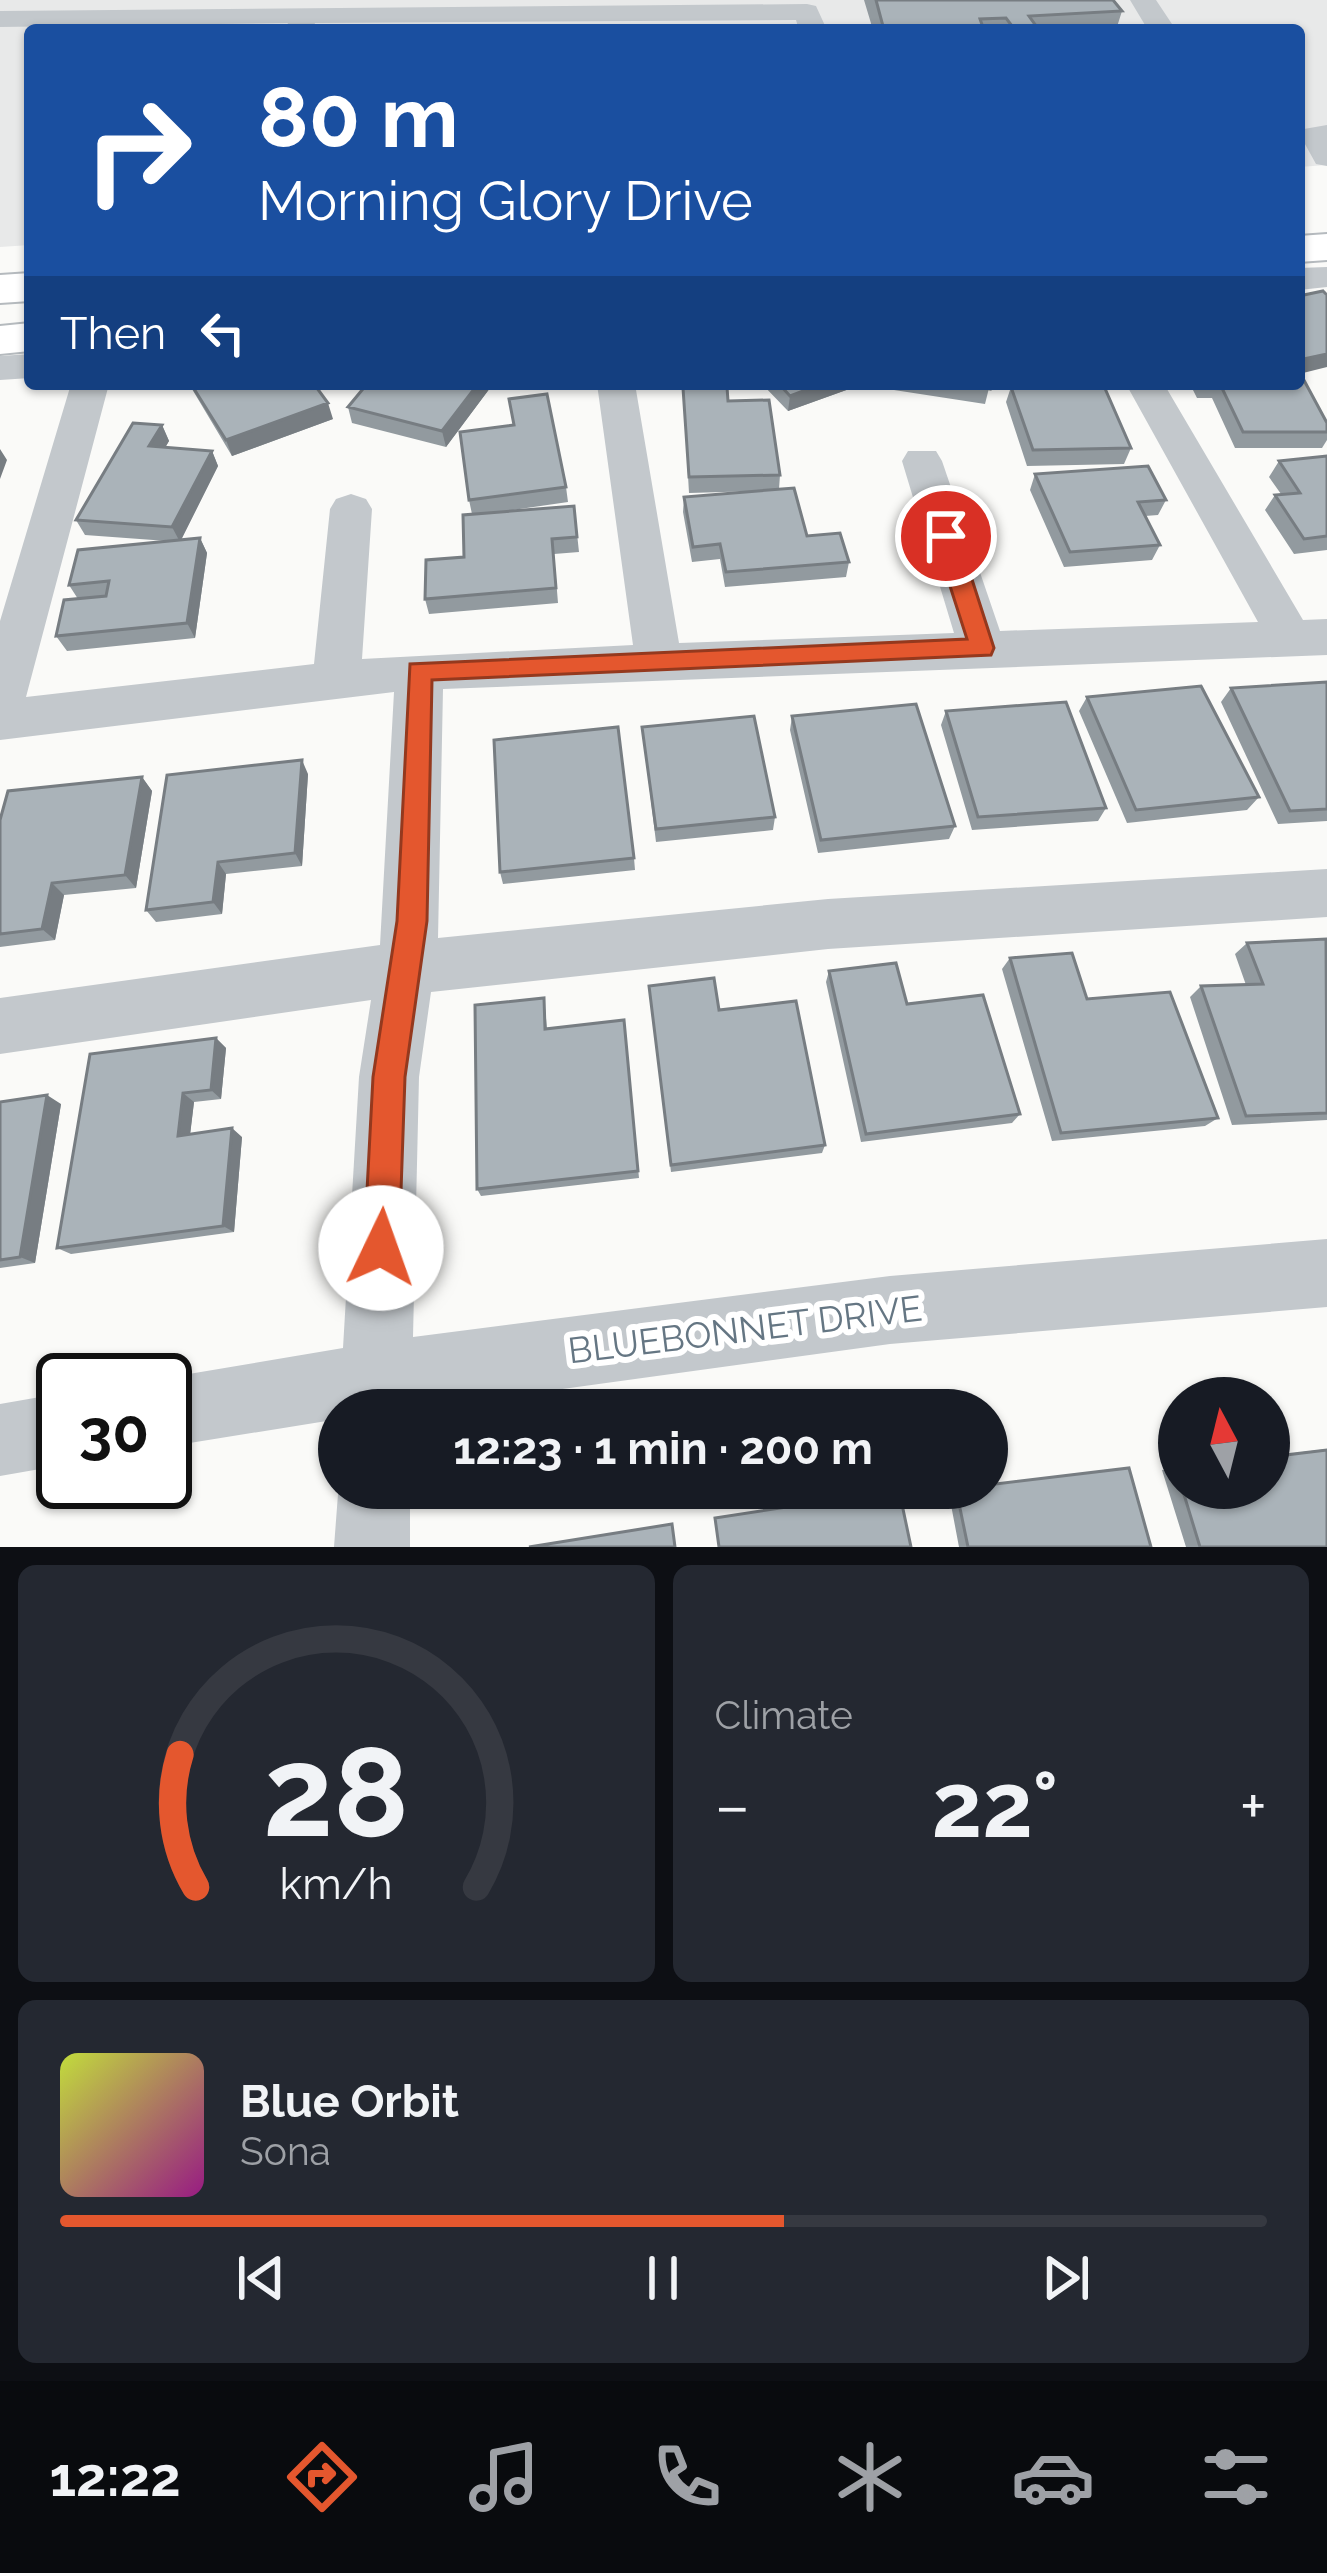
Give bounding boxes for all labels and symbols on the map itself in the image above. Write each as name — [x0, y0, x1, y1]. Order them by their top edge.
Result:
pin — [895, 485, 997, 587]
position arrow — [318, 1185, 444, 1311]
street label: BLUEBONNET DRIVE — [566, 1286, 924, 1372]
speed limit sign: 30 — [36, 1353, 192, 1509]
north arrow — [1158, 1377, 1290, 1509]

